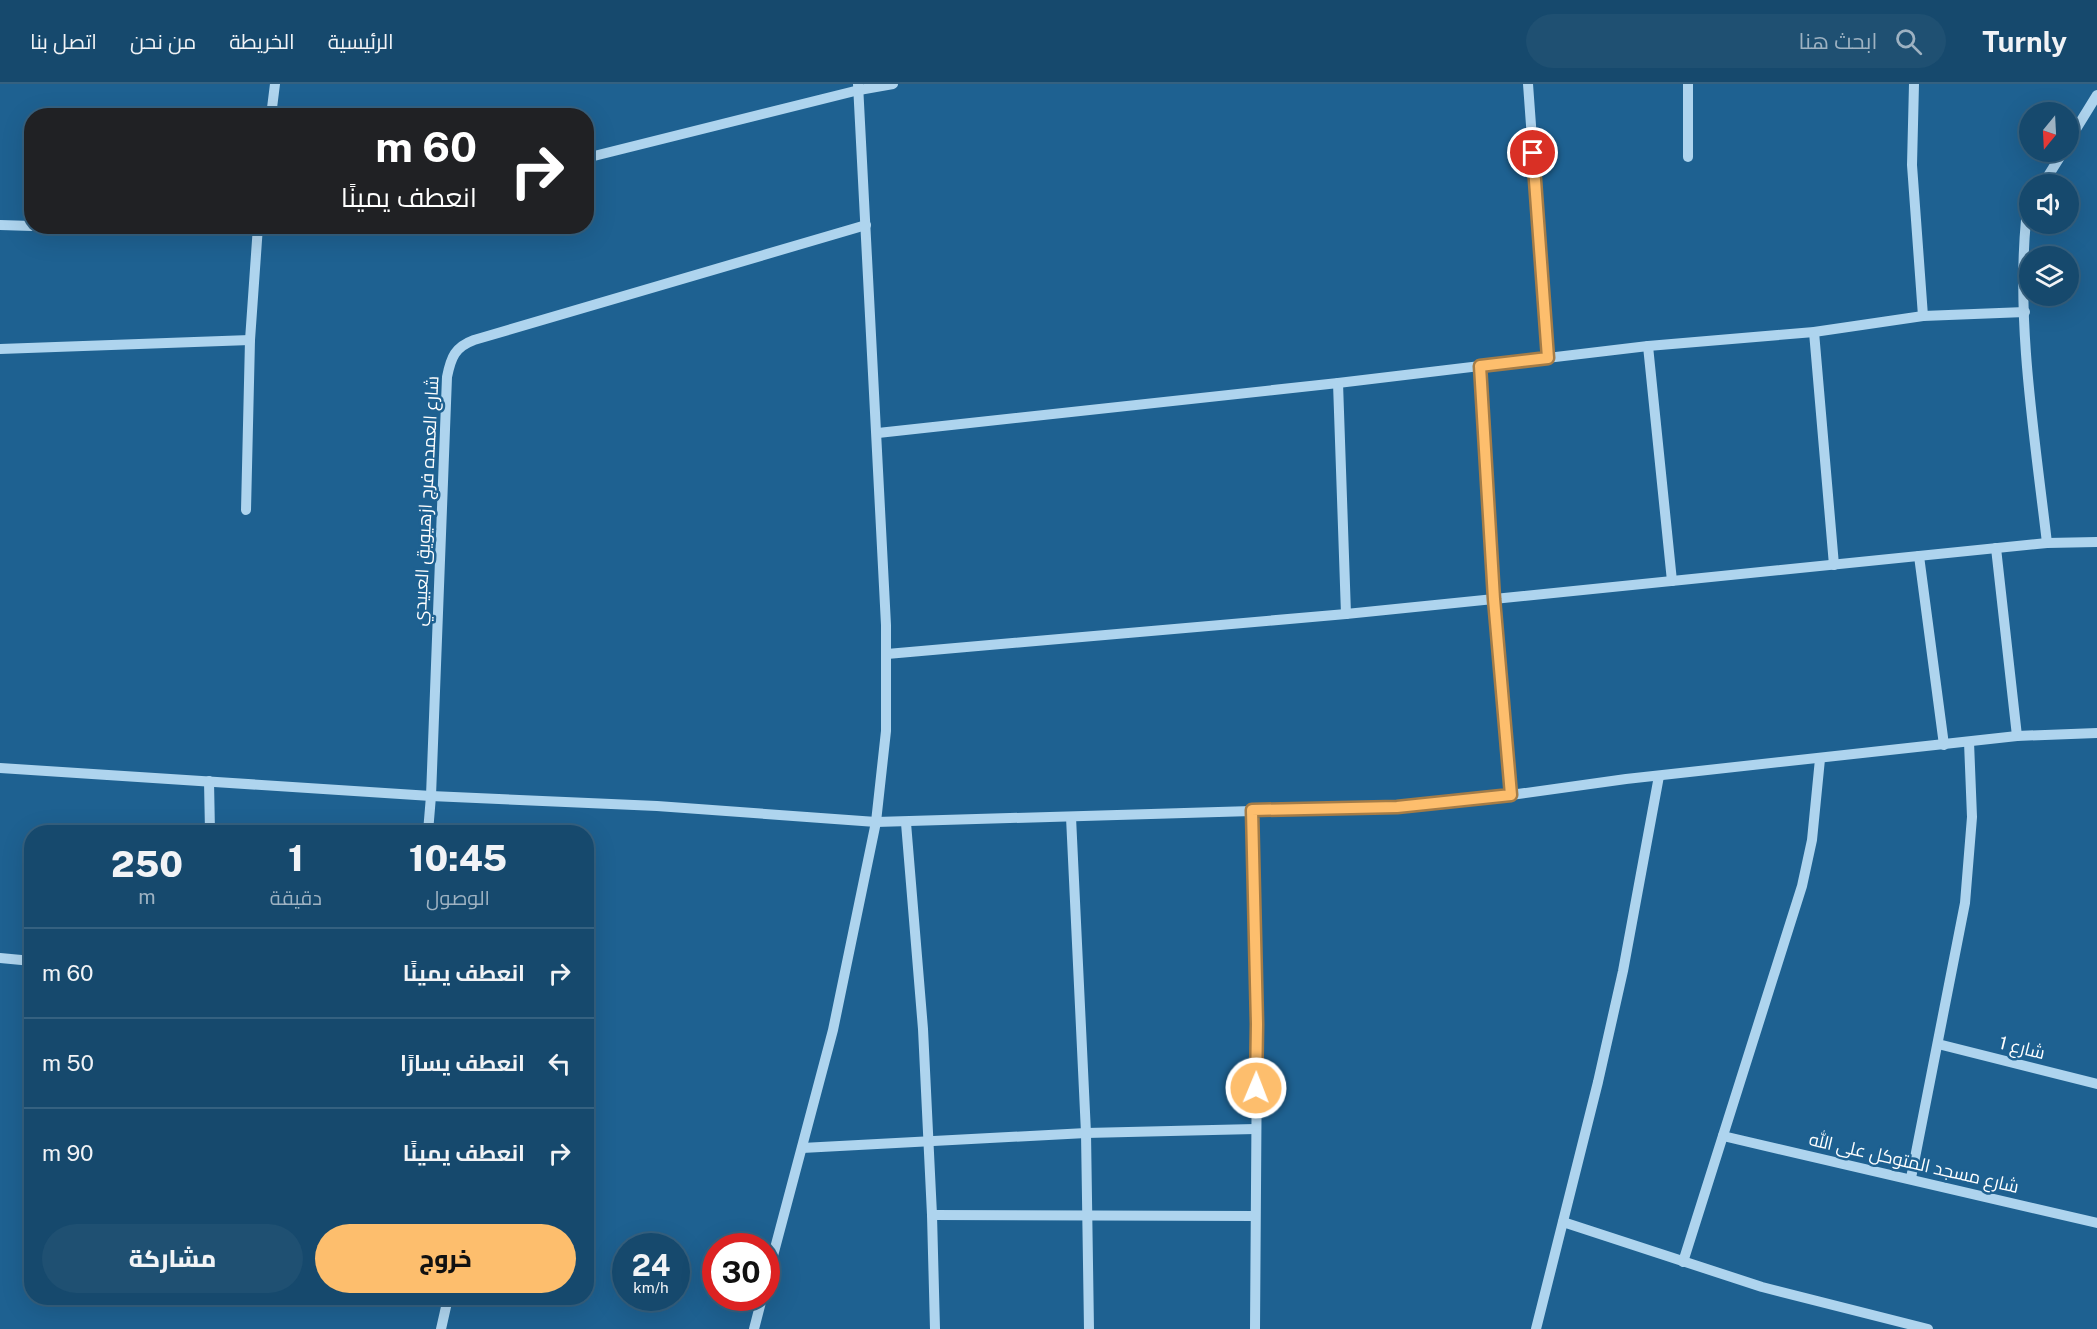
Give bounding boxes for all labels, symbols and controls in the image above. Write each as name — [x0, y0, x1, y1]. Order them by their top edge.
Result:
search box — [1526, 14, 1946, 68]
icon: search — [1892, 25, 1925, 58]
text: Turnly — [1982, 25, 2067, 58]
text: ابحث هنا — [1798, 28, 1877, 54]
text: اتصل بنا — [30, 29, 97, 54]
text: من نحن — [130, 29, 196, 54]
text: الخريطة — [229, 29, 295, 54]
text: الرئيسية — [328, 29, 394, 54]
north arrow — [2019, 102, 2079, 162]
map controls — [2019, 102, 2079, 306]
text: 60 m — [375, 122, 477, 171]
pin — [1507, 127, 1558, 178]
icon: right — [498, 132, 576, 210]
icon: arrive — [1516, 136, 1549, 169]
button: sound — [2019, 174, 2079, 234]
text: انعطف يمينًا — [341, 181, 477, 213]
button: layers — [2019, 246, 2079, 306]
street label: شارع العمده فرج ازهيويق العبيدي — [408, 375, 447, 627]
text: 1 — [288, 837, 304, 879]
text: 10:45 — [409, 837, 507, 879]
text: 250 — [111, 843, 183, 885]
text: m — [138, 885, 156, 909]
text: دقيقة — [270, 886, 322, 910]
text: الوصول — [426, 886, 490, 910]
icon: right — [543, 957, 576, 990]
text: 60 m — [42, 960, 93, 986]
text: انعطف يمينًا — [403, 960, 525, 986]
street label: شارع 1 — [1996, 1032, 2047, 1065]
icon: left — [543, 1047, 576, 1080]
text: 50 m — [42, 1050, 94, 1076]
text: انعطف يسارًا — [400, 1050, 525, 1076]
position arrow — [1224, 1056, 1288, 1120]
street label: شارع مسجد المتوكل على الله — [1807, 1127, 2021, 1199]
icon: right — [543, 1137, 576, 1170]
text: 90 m — [42, 1140, 93, 1166]
text: انعطف يمينًا — [403, 1140, 525, 1166]
button: مشاركة — [42, 1224, 303, 1293]
button: خروج — [315, 1224, 576, 1293]
speed limit sign: 30 — [702, 1233, 780, 1311]
text: 24 — [632, 1247, 670, 1283]
text: km/h — [633, 1279, 669, 1296]

